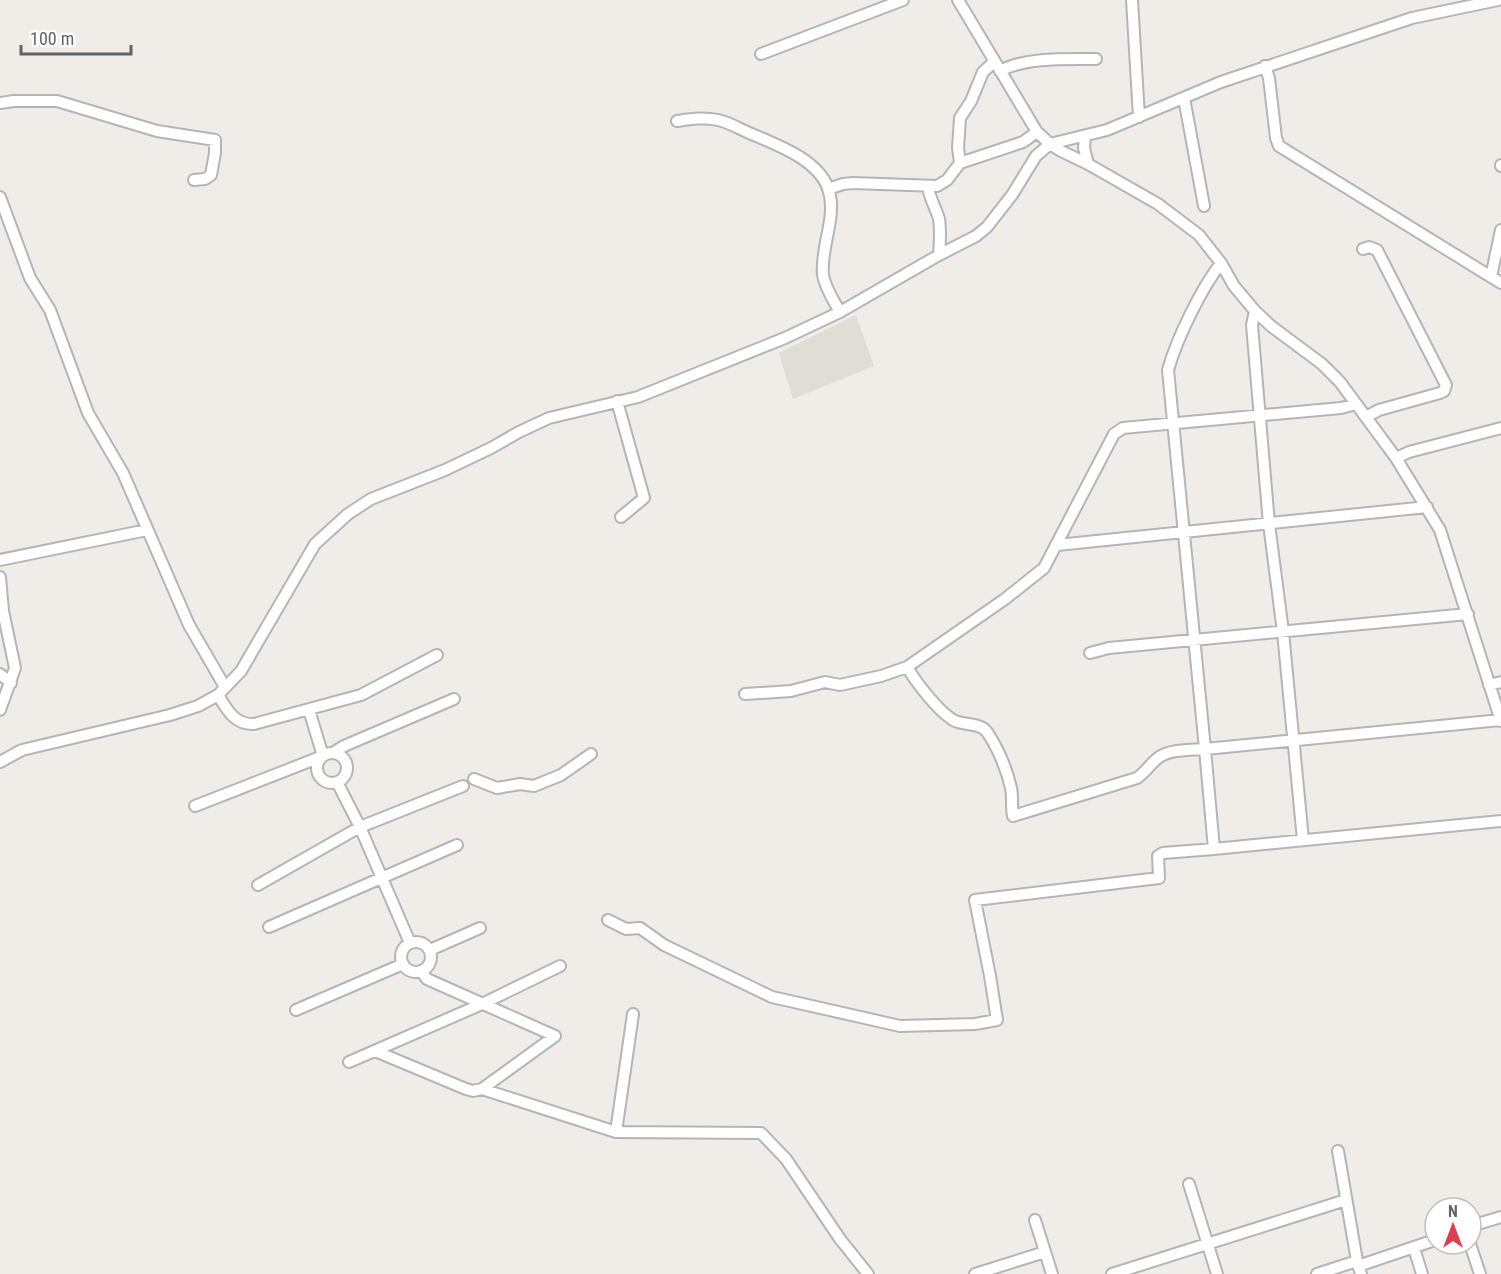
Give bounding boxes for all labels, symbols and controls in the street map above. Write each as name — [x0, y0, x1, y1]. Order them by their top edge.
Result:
scale bar — [21, 18, 130, 56]
text: 100 m — [30, 28, 74, 49]
north arrow — [1423, 1196, 1483, 1256]
text: N — [1448, 1202, 1458, 1221]

